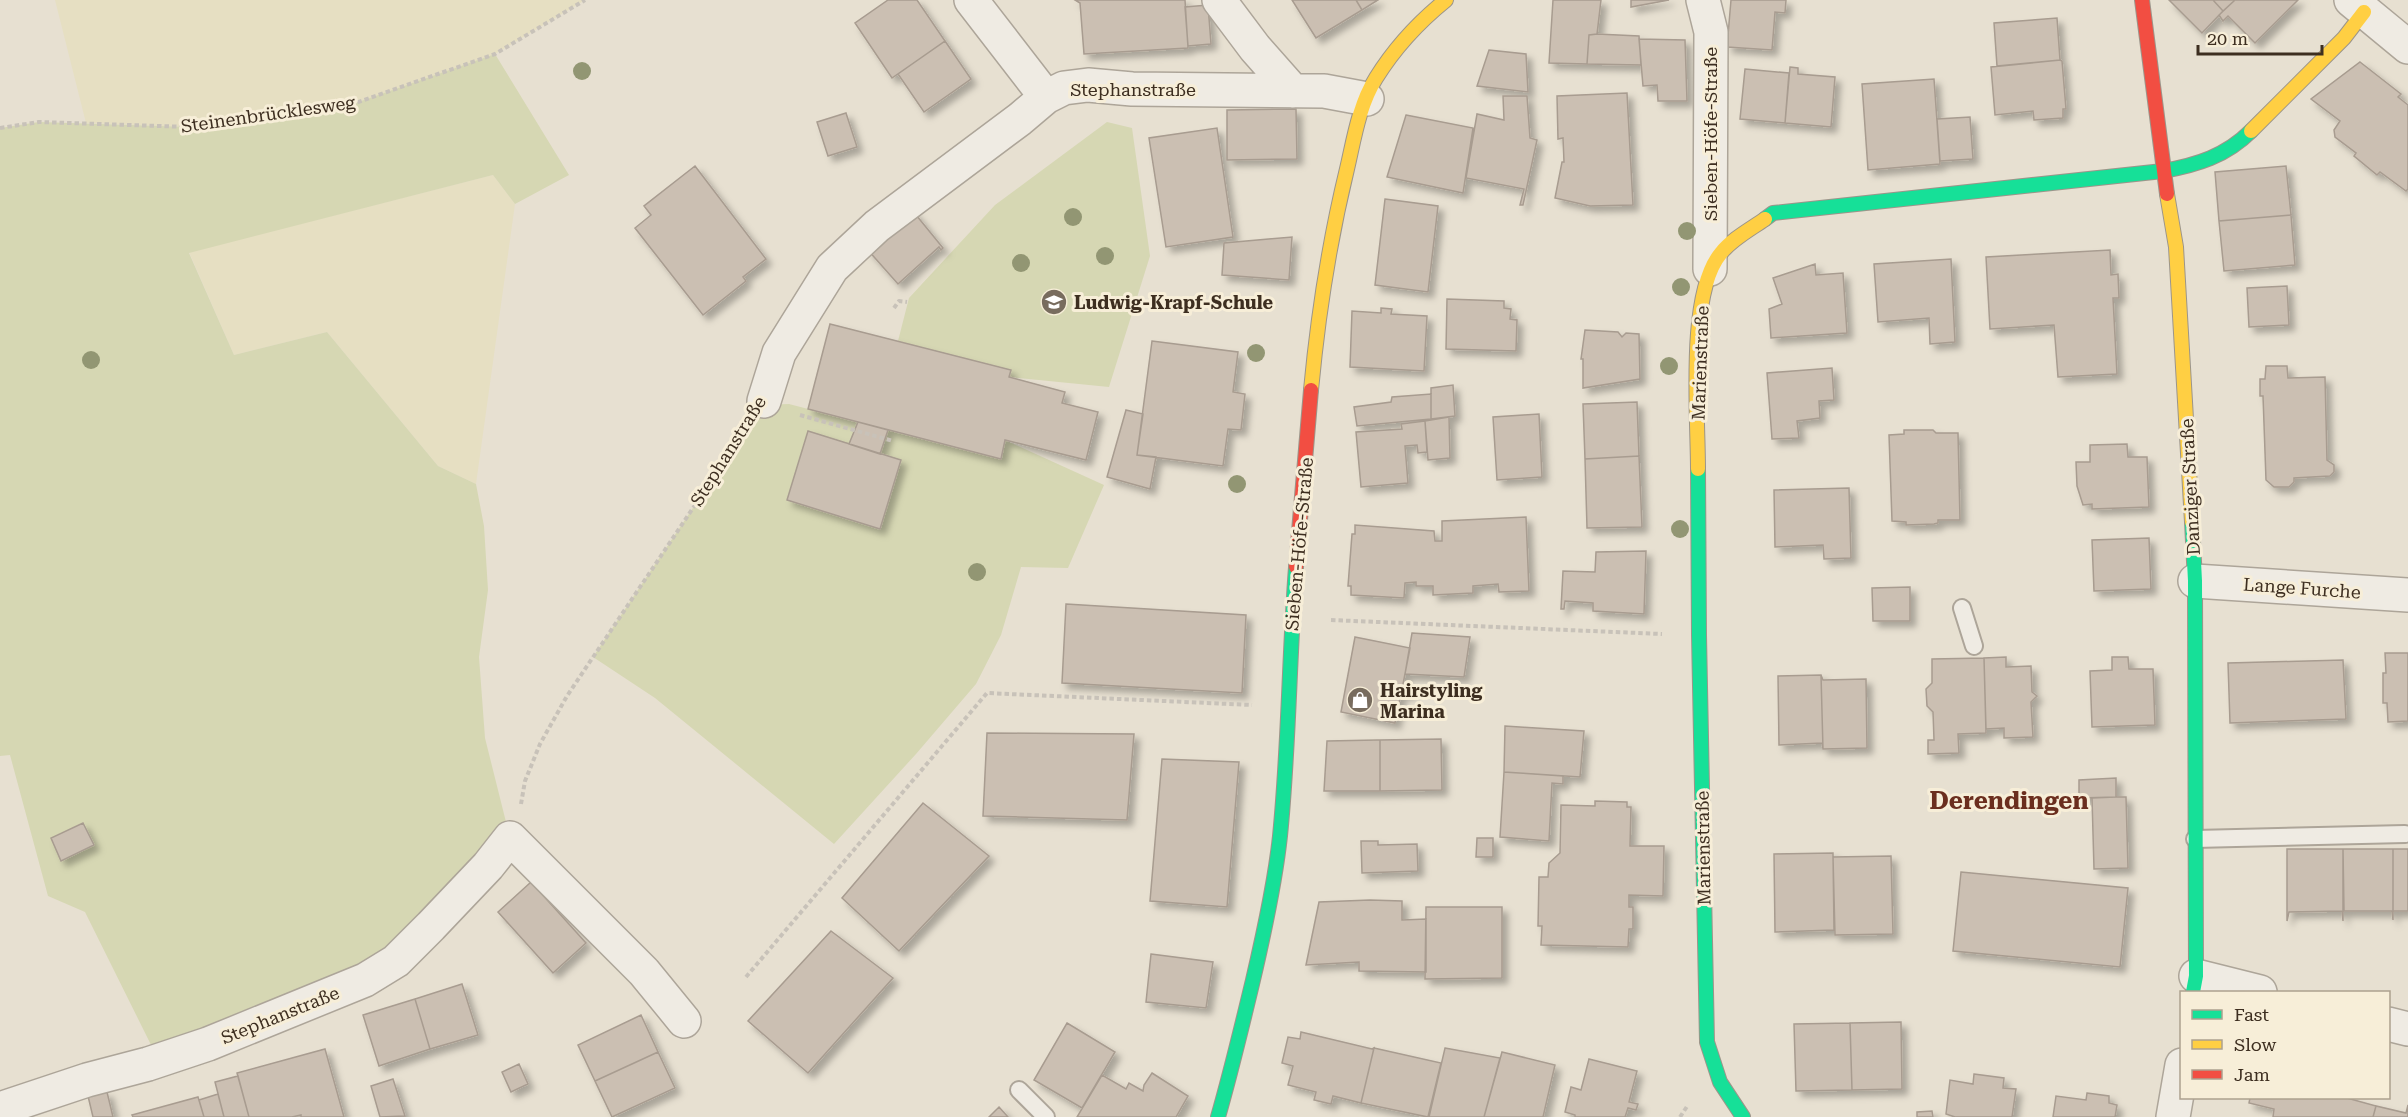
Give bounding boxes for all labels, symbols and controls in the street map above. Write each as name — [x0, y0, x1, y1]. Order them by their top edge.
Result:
scale bar — [2198, 18, 2322, 56]
text: 20 m — [2207, 28, 2248, 49]
street label: Sieben-Höfe-Straße — [1700, 47, 1721, 221]
street label: Stephanstraße — [1070, 79, 1196, 100]
street label: Steinenbrücklesweg — [179, 91, 357, 137]
school or university icon: Ludwig-Krapf-Schule — [1039, 287, 1069, 317]
place label: Ludwig-Krapf-Schule — [1074, 292, 1274, 313]
street label: Marienstraße — [1688, 305, 1712, 421]
street label: Stephanstraße — [686, 392, 770, 510]
street label: Danziger Straße — [2176, 418, 2204, 556]
street label: Sieben-Höfe-Straße — [1281, 456, 1317, 632]
street label: Lange Furche — [2243, 573, 2362, 603]
place label: Hairstyling Marina — [1380, 680, 1483, 722]
shop icon: Hairstyling Marina — [1345, 685, 1375, 715]
district label: Derendingen — [1929, 787, 2089, 815]
street label: Marienstraße — [1691, 790, 1714, 906]
street label: Stephanstraße — [218, 982, 342, 1048]
legend — [2180, 991, 2390, 1099]
text: Fast — [2234, 1004, 2269, 1025]
text: Slow — [2234, 1034, 2276, 1055]
text: Jam — [2234, 1064, 2270, 1085]

